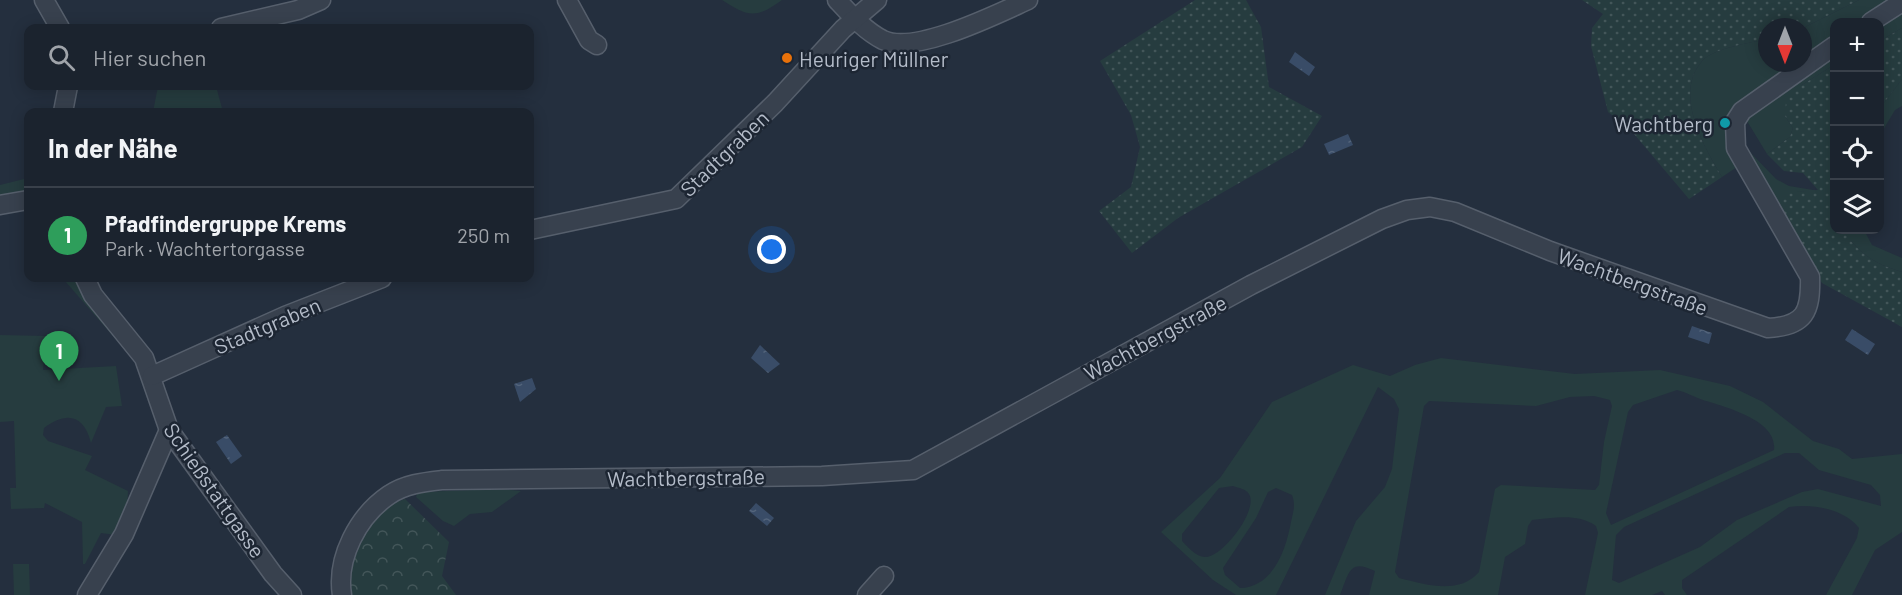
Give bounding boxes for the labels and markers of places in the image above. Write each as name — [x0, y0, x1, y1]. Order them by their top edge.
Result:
place label: Heuriger Müllner — [799, 46, 949, 71]
marker: Heuriger Müllner — [780, 51, 794, 65]
place label: Wachtberg — [1614, 111, 1713, 136]
marker: Wachtberg — [1718, 116, 1732, 130]
pin: 1 — [40, 332, 78, 381]

